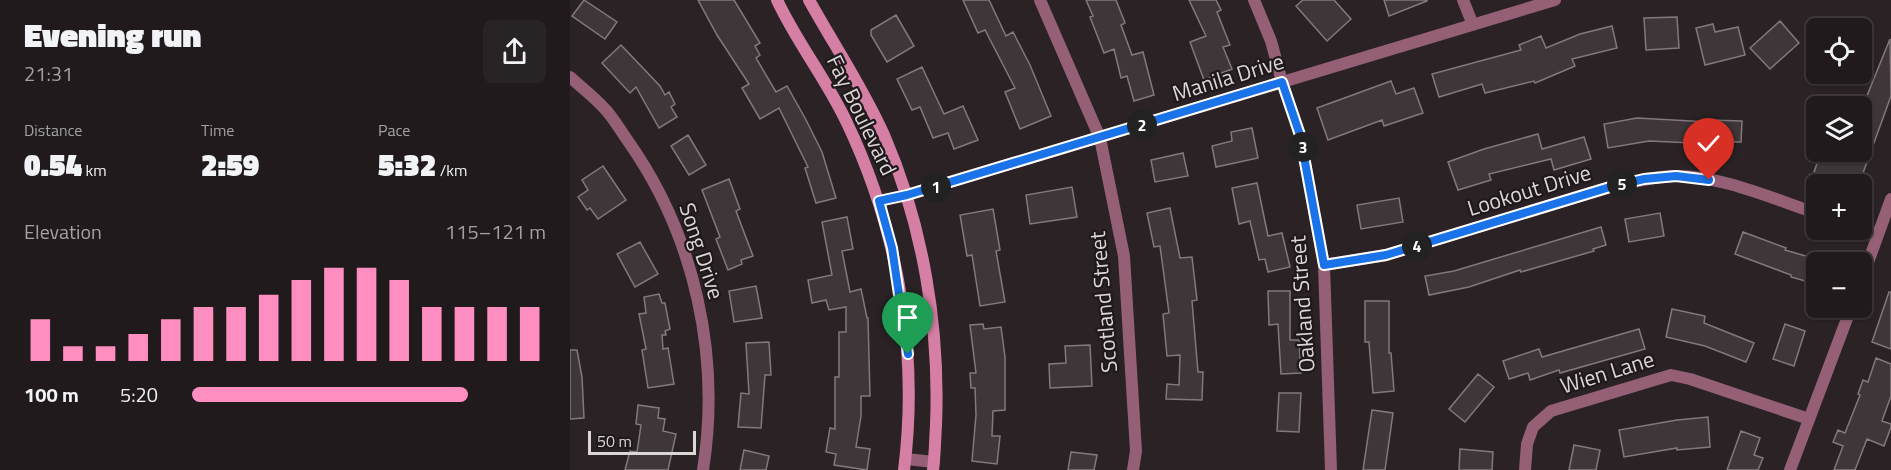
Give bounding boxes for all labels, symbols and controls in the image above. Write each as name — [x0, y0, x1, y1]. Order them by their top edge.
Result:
text: Evening run — [24, 10, 201, 60]
map controls — [1806, 18, 1872, 318]
button: locate — [1806, 18, 1872, 84]
button: share — [483, 20, 546, 83]
street label: Manila Drive — [1168, 44, 1288, 110]
street label: Fay Boulevard — [818, 49, 906, 181]
text: 21:31 — [24, 58, 73, 89]
button: layers — [1806, 96, 1872, 162]
pin: 2 — [1127, 110, 1157, 140]
text: 2 — [1138, 113, 1146, 137]
text: Distance — [24, 118, 82, 142]
text: Time — [201, 118, 234, 142]
text: Pace — [378, 118, 410, 142]
pin — [1683, 118, 1734, 180]
icon: check — [1692, 127, 1725, 160]
pin: 3 — [1288, 132, 1318, 162]
text: 3 — [1299, 135, 1307, 159]
text: 0.54 — [24, 142, 82, 188]
text: 2:59 — [201, 142, 259, 188]
text: 5:32 — [378, 142, 436, 188]
street label: Lookout Drive — [1463, 155, 1595, 225]
text: km — [82, 158, 107, 182]
text: /km — [436, 158, 467, 182]
pin: 5 — [1607, 169, 1637, 199]
pin: 1 — [921, 172, 951, 202]
text: 5 — [1618, 172, 1626, 196]
button: + — [1806, 174, 1872, 240]
text: 1 — [932, 175, 940, 199]
street label: Song Drive — [670, 198, 734, 304]
text: Elevation — [24, 216, 102, 247]
text: 115–121 m — [445, 216, 546, 247]
street label: Scotland Street — [1080, 230, 1126, 374]
pin: 4 — [1402, 231, 1432, 261]
street label: Oakland Street — [1280, 234, 1324, 374]
text: 4 — [1413, 234, 1421, 258]
button: − — [1806, 252, 1872, 318]
pin — [882, 292, 933, 354]
icon: arrive — [891, 301, 924, 334]
street label: Wien Lane — [1556, 342, 1658, 402]
text: 100 m — [24, 379, 79, 410]
text: 5:20 — [120, 379, 158, 410]
scale bar — [588, 428, 696, 456]
text: 50 m — [597, 429, 632, 453]

